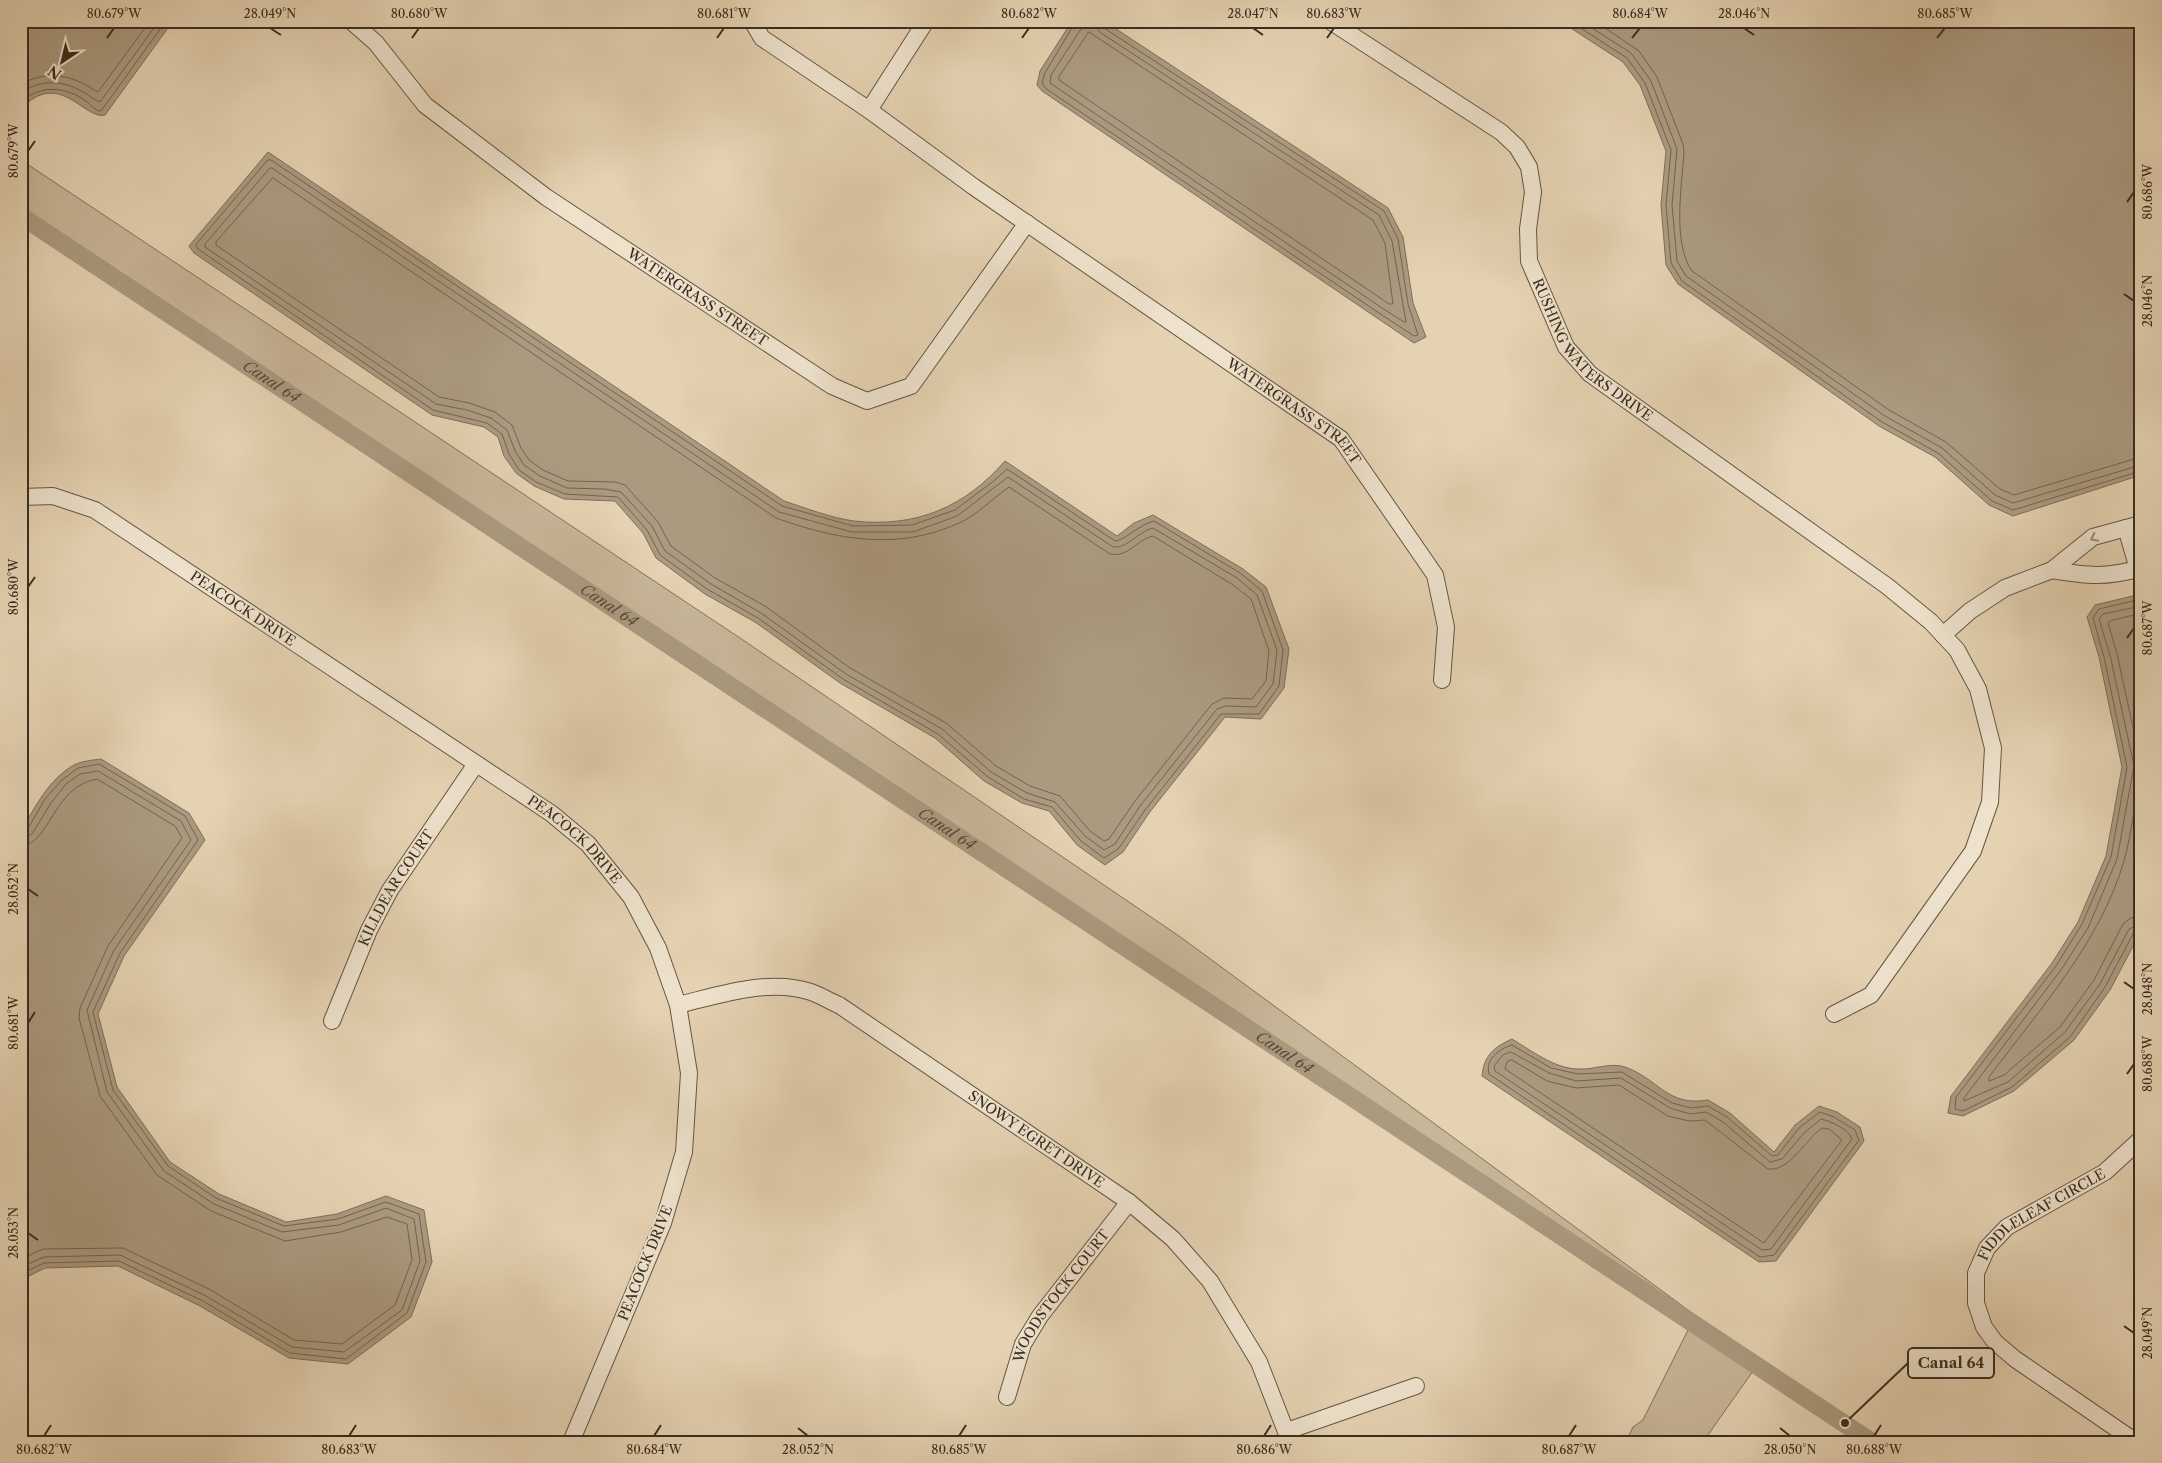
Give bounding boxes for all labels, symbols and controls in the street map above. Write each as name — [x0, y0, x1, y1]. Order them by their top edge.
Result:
text: 80.679°W — [87, 6, 142, 21]
text: 28.049°N — [244, 6, 296, 21]
text: 80.680°W — [391, 6, 448, 21]
text: 80.681°W — [697, 6, 752, 21]
text: 80.682°W — [1001, 6, 1058, 21]
text: 28.047°N — [1227, 6, 1279, 21]
text: 80.683°W — [1306, 6, 1363, 21]
text: 80.684°W — [1612, 6, 1669, 21]
text: 28.046°N — [1718, 6, 1770, 21]
text: 80.685°W — [1917, 6, 1974, 21]
north arrow — [38, 38, 88, 88]
text: N — [44, 62, 65, 84]
text: 80.679°W — [6, 123, 21, 178]
text: 80.686°W — [2140, 163, 2155, 220]
street label: WATERGRASS STREET — [623, 244, 772, 350]
text: 28.046°N — [2140, 275, 2155, 327]
street label: RUSHING WATERS DRIVE — [1529, 276, 1656, 425]
street label: WATERGRASS STREET — [1222, 354, 1365, 468]
water label: Canal 64 — [239, 356, 305, 408]
one-way arrow — [2091, 532, 2100, 542]
text: 80.680°W — [6, 558, 21, 615]
street label: PEACOCK DRIVE — [187, 567, 299, 650]
water label: Canal 64 — [577, 579, 642, 631]
text: 80.687°W — [2140, 600, 2155, 655]
street label: PEACOCK DRIVE — [524, 791, 625, 887]
water label: Canal 64 — [915, 803, 980, 855]
street label: KILLDEAR COURT — [354, 826, 438, 949]
text: 28.052°N — [6, 863, 21, 915]
text: 28.048°N — [2140, 963, 2155, 1015]
text: 80.681°W — [6, 995, 21, 1050]
water label: Canal 64 — [1252, 1027, 1317, 1079]
text: 80.688°W — [2140, 1035, 2155, 1092]
street label: SNOWY EGRET DRIVE — [965, 1087, 1108, 1192]
street label: FIDDLELEAF CIRCLE — [1974, 1165, 2108, 1263]
street label: PEACOCK DRIVE — [614, 1203, 676, 1323]
text: 28.053°N — [6, 1207, 21, 1259]
street label: WOODSTOCK COURT — [1009, 1226, 1113, 1365]
text: 28.049°N — [2140, 1307, 2155, 1359]
callout: Canal 64 — [1908, 1348, 1994, 1378]
text: Canal 64 — [1918, 1353, 1984, 1372]
text: 80.682°W — [16, 1442, 73, 1457]
text: 80.683°W — [321, 1442, 378, 1457]
text: 80.684°W — [626, 1442, 683, 1457]
text: 28.052°N — [782, 1442, 834, 1457]
text: 80.685°W — [931, 1442, 988, 1457]
text: 80.686°W — [1236, 1442, 1293, 1457]
text: 80.687°W — [1542, 1442, 1597, 1457]
text: 28.050°N — [1764, 1442, 1816, 1457]
text: 80.688°W — [1846, 1442, 1903, 1457]

